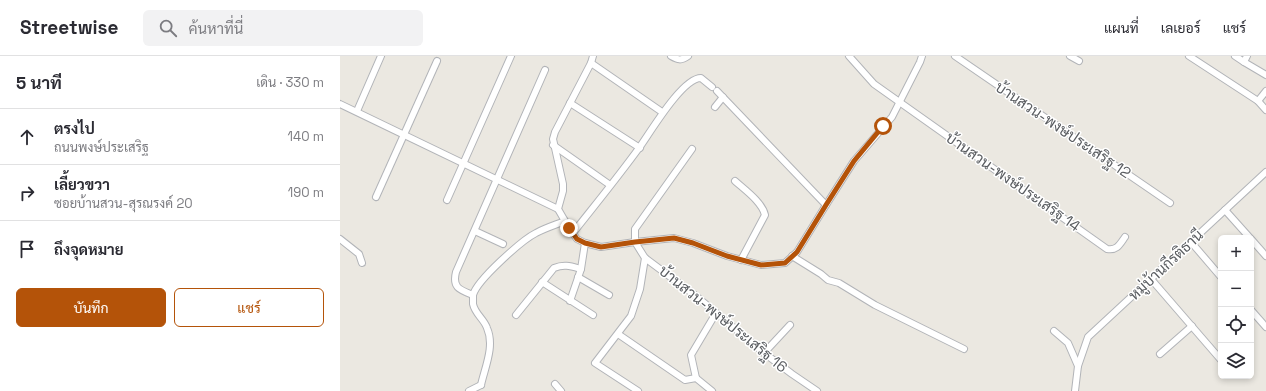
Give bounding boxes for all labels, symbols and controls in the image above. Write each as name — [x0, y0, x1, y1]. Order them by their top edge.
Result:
search box — [143, 10, 423, 46]
text: Streetwise — [20, 15, 119, 40]
icon: search — [157, 17, 179, 39]
text: ค้นหาที่นี่ — [189, 19, 243, 38]
text: แผนที่ — [1104, 19, 1139, 37]
text: เลเยอร์ — [1161, 19, 1201, 37]
text: แชร์ — [1223, 19, 1246, 37]
text: 5 นาที — [16, 72, 62, 94]
text: เดิน · 330 m — [256, 74, 324, 91]
street label: บ้านสวน-พงษ์ประเสริฐ 12 — [991, 77, 1135, 183]
route start — [874, 117, 892, 135]
text: ตรงไป — [54, 119, 95, 138]
icon: ahead — [16, 126, 38, 148]
text: 140 m — [288, 128, 324, 145]
street label: บ้านสวน-พงษ์ประเสริฐ 14 — [942, 128, 1084, 236]
text: ถนนพงษ์ประเสริฐ — [54, 139, 149, 156]
text: เลี้ยวขวา — [54, 175, 110, 194]
icon: right — [16, 182, 38, 204]
text: 190 m — [288, 184, 324, 201]
text: ซอยบ้านสวน-สุรณรงค์ 20 — [54, 195, 193, 212]
route end — [560, 219, 578, 237]
street label: หมู่บ้านกีรติธานี — [1124, 225, 1208, 305]
map controls — [1218, 235, 1254, 379]
button: + — [1218, 235, 1254, 271]
icon: arrive — [16, 238, 38, 260]
text: ถึงจุดหมาย — [54, 240, 124, 259]
street label: บ้านสวน-พงษ์ประเสริฐ 16 — [654, 261, 792, 377]
button: − — [1218, 271, 1254, 307]
button: บันทึก — [16, 288, 166, 327]
button: แชร์ — [174, 288, 324, 327]
button: locate — [1218, 307, 1254, 343]
button: layers — [1218, 343, 1254, 379]

